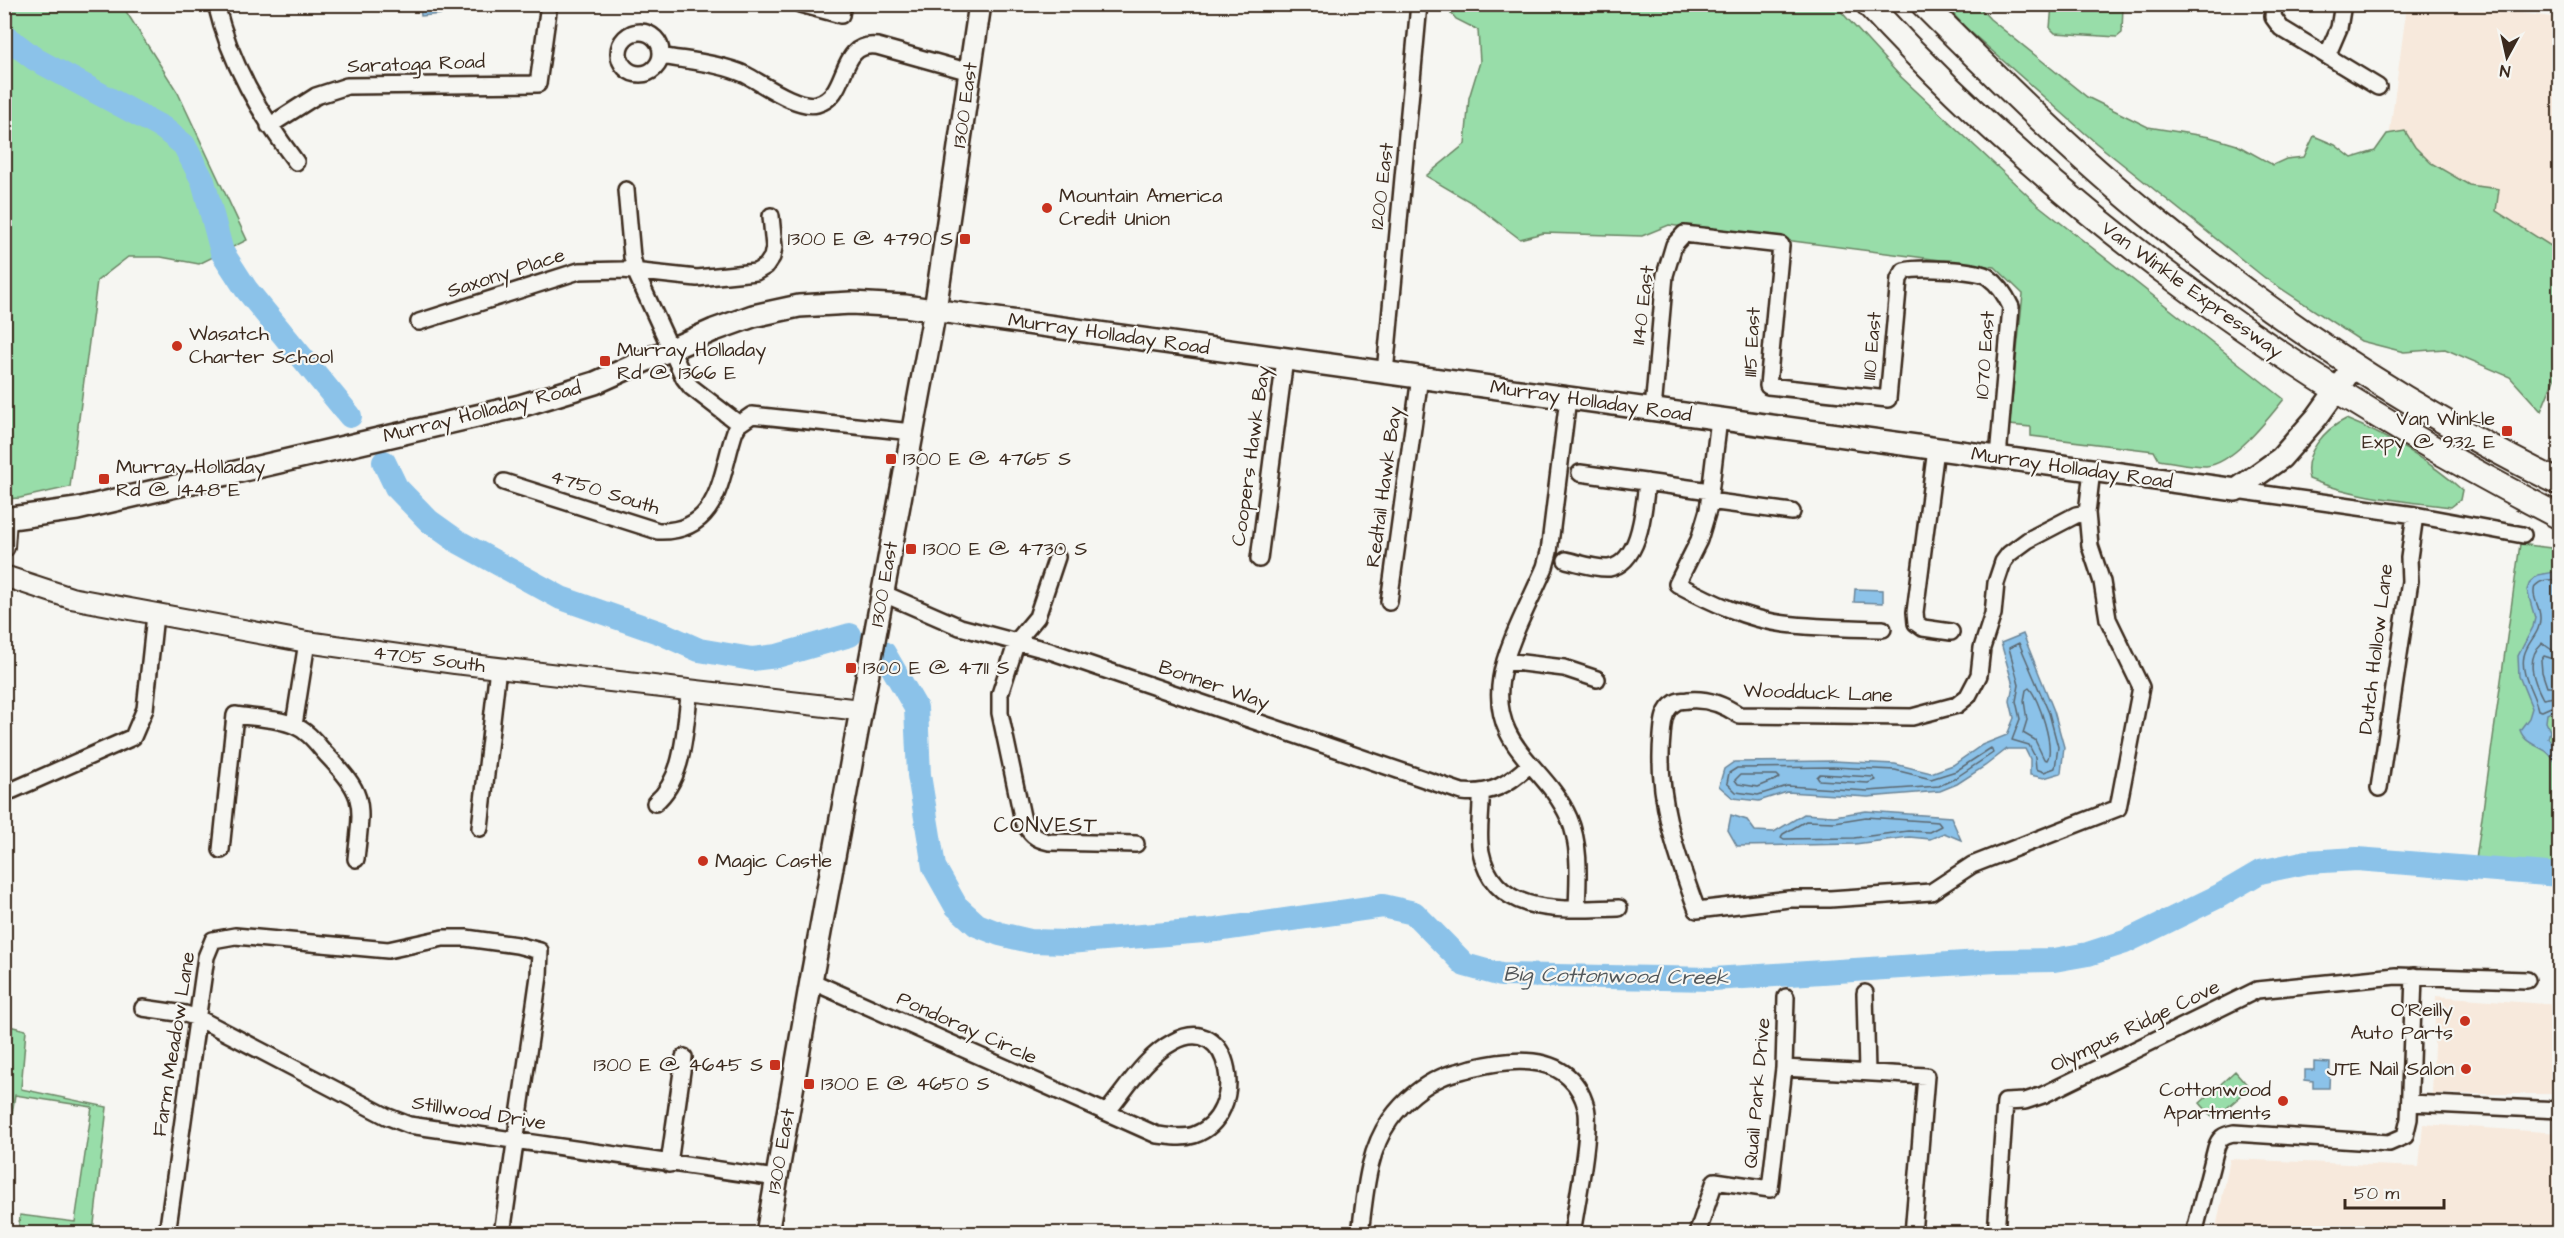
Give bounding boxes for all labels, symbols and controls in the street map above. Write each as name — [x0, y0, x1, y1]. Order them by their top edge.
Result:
north arrow — [2477, 27, 2537, 87]
street label: Saratoga Road — [347, 48, 485, 81]
text: N — [2499, 59, 2512, 82]
street label: 1300 East — [945, 60, 985, 150]
street label: 1200 East — [1363, 141, 1401, 231]
place label: Mountain America Credit Union — [1059, 182, 1222, 233]
marker: Mountain America Credit Union — [1040, 201, 1054, 215]
street label: Van Winkle Expressway — [2095, 214, 2289, 366]
place label: 1300 E @ 4790 S — [788, 225, 953, 253]
marker: 1300 E @ 4790 S — [958, 232, 972, 246]
street label: Saxony Place — [444, 241, 569, 306]
street label: 1140 East — [1624, 264, 1662, 346]
street label: Murray Holladay Road — [1006, 306, 1212, 363]
street label: 1115 East — [1736, 306, 1768, 378]
street label: 1070 East — [1968, 310, 2002, 400]
street label: 1110 East — [1855, 311, 1889, 381]
place label: Wasatch Charter School — [189, 320, 333, 371]
place label: Murray Holladay Rd @ 1366 E — [617, 336, 766, 387]
marker: Wasatch Charter School — [170, 339, 184, 353]
marker: Murray Holladay Rd @ 1366 E — [598, 354, 612, 368]
street label: Coopers Hawk Bay — [1224, 364, 1279, 548]
street label: Murray Holladay Road — [1488, 373, 1694, 430]
street label: Murray Holladay Road — [380, 374, 584, 451]
street label: Redtail Hawk Bay — [1359, 405, 1410, 569]
place label: Van Winkle Expy @ 932 E — [2362, 405, 2495, 457]
marker: Van Winkle Expy @ 932 E — [2500, 424, 2514, 438]
street label: Murray Holladay Road — [1969, 440, 2175, 497]
place label: 1300 E @ 4765 S — [903, 445, 1071, 473]
marker: 1300 E @ 4765 S — [884, 452, 898, 466]
place label: Murray Holladay Rd @ 1448 E — [116, 453, 265, 504]
street label: 4750 South — [547, 462, 663, 522]
marker: Murray Holladay Rd @ 1448 E — [97, 472, 111, 486]
place label: 1300 E @ 4730 S — [923, 535, 1087, 563]
street label: 1300 East — [863, 539, 905, 629]
marker: 1300 E @ 4730 S — [904, 542, 918, 556]
street label: Dutch Hollow Lane — [2352, 562, 2400, 736]
street label: 4705 South — [371, 638, 487, 680]
street label: Bonner Way — [1155, 653, 1273, 718]
place label: 1300 E @ 4711 S — [863, 654, 1010, 682]
marker: 1300 E @ 4711 S — [844, 661, 858, 675]
street label: Woodduck Lane — [1743, 676, 1894, 710]
district label: CONVEST — [994, 811, 1098, 840]
place label: Magic Castle — [715, 847, 832, 876]
marker: Magic Castle — [696, 854, 710, 868]
street label: Farm Meadow Lane — [146, 949, 202, 1138]
water label: Big Cottonwood Creek — [1503, 960, 1730, 993]
street label: Olympus Ridge Cove — [2045, 973, 2225, 1080]
street label: Pondoray Circle — [892, 985, 1042, 1072]
place label: O'Reilly Auto Parts — [2351, 996, 2453, 1047]
marker: O'Reilly Auto Parts — [2458, 1014, 2472, 1028]
street label: Quail Park Drive — [1736, 1016, 1778, 1170]
place label: 1300 E @ 4645 S — [594, 1051, 763, 1079]
place label: JTE Nail Salon — [2327, 1055, 2454, 1083]
marker: 1300 E @ 4645 S — [768, 1058, 782, 1072]
marker: JTE Nail Salon — [2459, 1062, 2473, 1076]
place label: 1300 E @ 4650 S — [821, 1070, 990, 1098]
place label: Cottonwood Apartments — [2159, 1076, 2271, 1127]
marker: 1300 E @ 4650 S — [802, 1077, 816, 1091]
street label: Stillwood Drive — [410, 1089, 548, 1137]
marker: Cottonwood Apartments — [2276, 1094, 2290, 1108]
street label: 1300 East — [760, 1106, 802, 1196]
scale bar — [2345, 1172, 2444, 1210]
text: 50 m — [2354, 1181, 2399, 1206]

